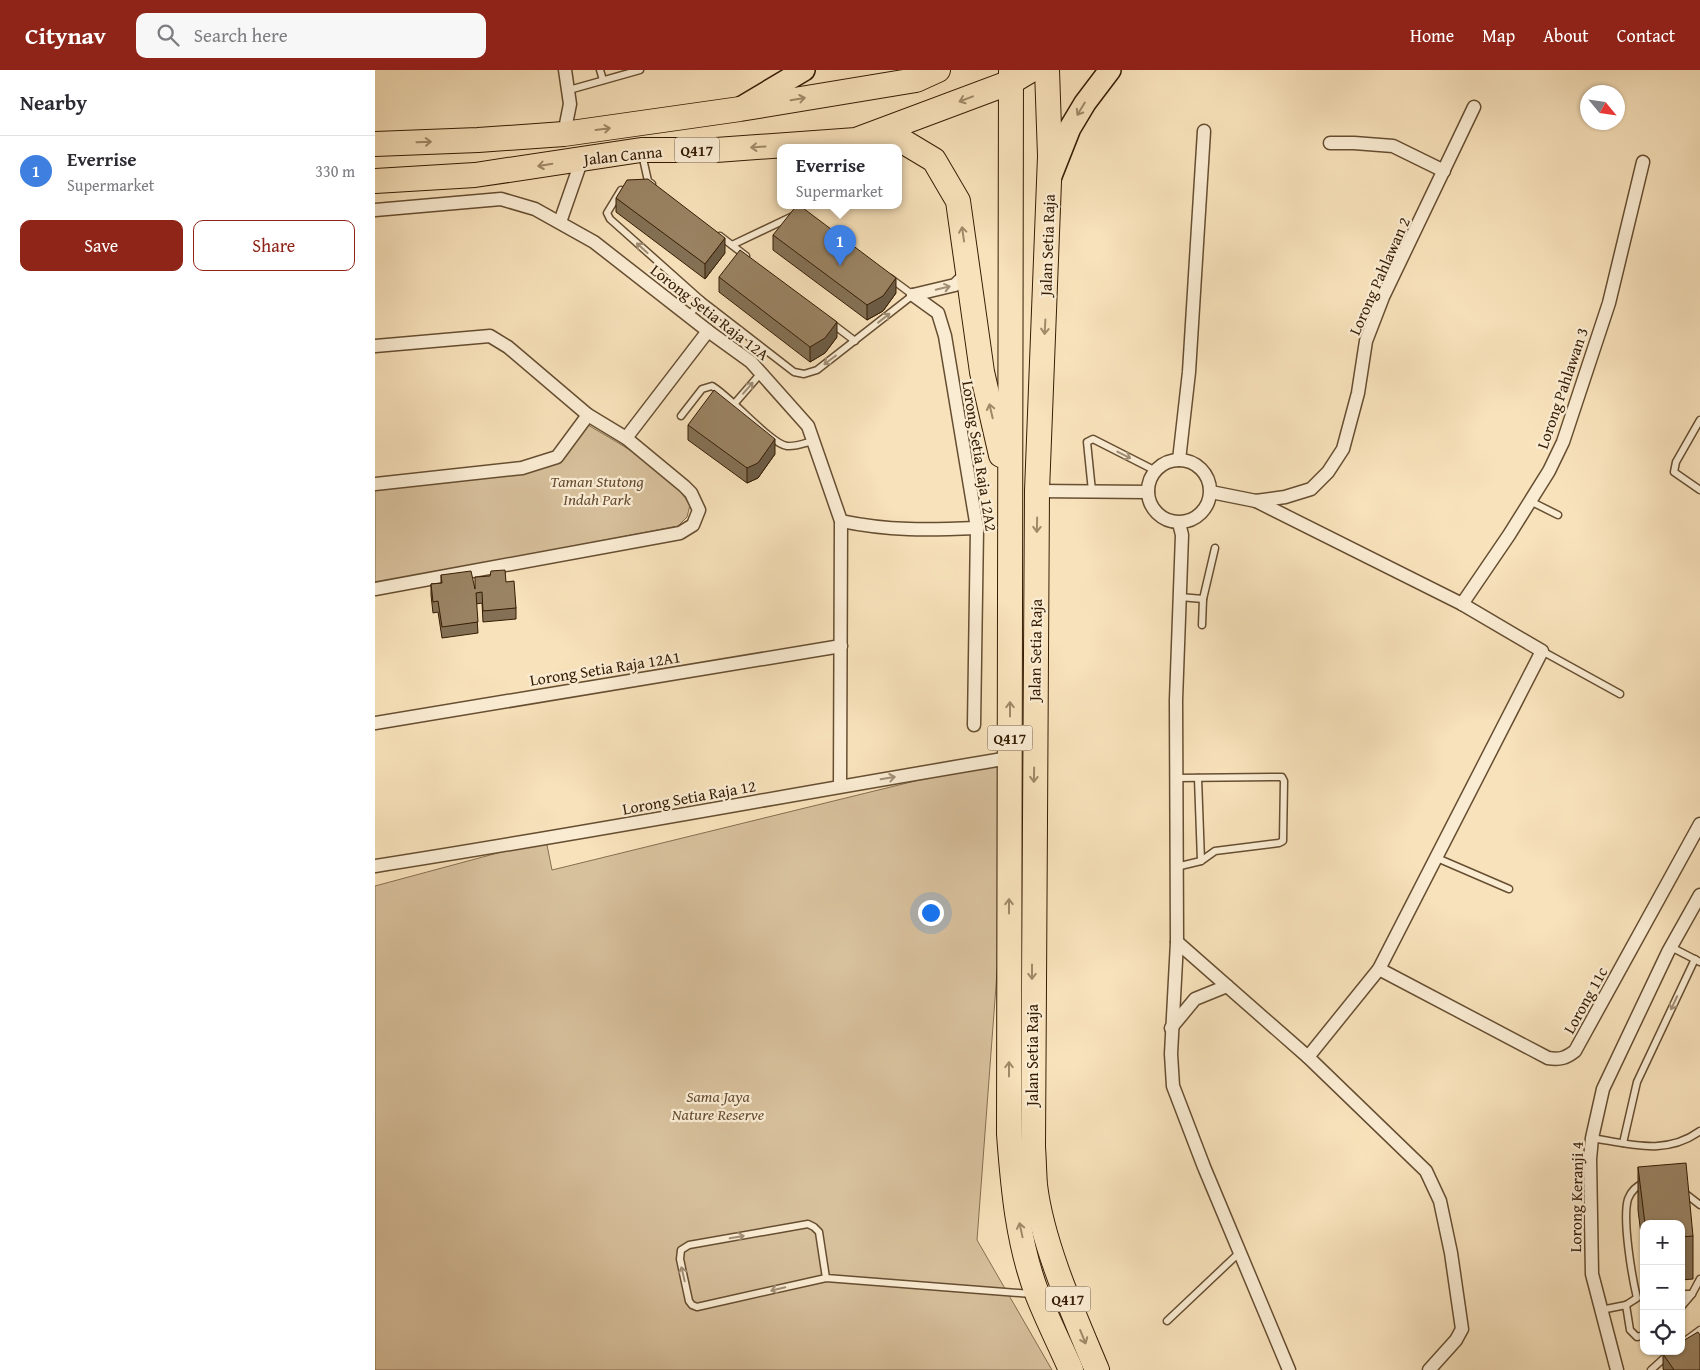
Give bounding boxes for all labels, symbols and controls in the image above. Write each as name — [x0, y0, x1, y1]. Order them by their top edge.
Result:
search box — [136, 13, 486, 58]
text: Citynav — [25, 18, 106, 53]
icon: search — [154, 21, 182, 49]
text: Search here — [194, 21, 288, 49]
text: Home — [1410, 22, 1454, 49]
text: Map — [1482, 22, 1515, 49]
text: About — [1543, 22, 1589, 49]
text: Contact — [1617, 22, 1675, 49]
north arrow — [1580, 85, 1625, 130]
text: Nearby — [20, 87, 87, 118]
one-way arrow — [790, 94, 806, 104]
one-way arrow — [958, 95, 974, 104]
one-way arrow — [1076, 102, 1086, 116]
one-way arrow — [595, 124, 611, 134]
one-way arrow — [415, 137, 431, 147]
road number: Q417 — [675, 138, 719, 162]
street label: Jalan Canna — [580, 139, 664, 171]
one-way arrow — [751, 142, 767, 151]
popup — [777, 144, 902, 209]
text: Everrise — [67, 145, 137, 173]
text: Everrise — [796, 151, 865, 179]
text: 1 — [32, 159, 40, 183]
text: 330 m — [315, 159, 355, 183]
one-way arrow — [537, 160, 553, 170]
text: Supermarket — [67, 173, 154, 197]
text: Supermarket — [796, 179, 883, 203]
street label: Jalan Setia Raja — [1033, 193, 1061, 299]
street label: Lorong Pahlawan 2 — [1342, 213, 1416, 339]
button: Save — [20, 220, 183, 271]
button: Share — [193, 220, 355, 271]
pin: 1 — [824, 225, 856, 266]
one-way arrow — [957, 226, 967, 242]
one-way arrow — [636, 243, 649, 254]
street label: Lorong Setia Raja 12A — [646, 258, 775, 366]
one-way arrow — [935, 283, 951, 292]
one-way arrow — [877, 313, 890, 324]
one-way arrow — [1040, 319, 1049, 335]
street label: Lorong Pahlawan 3 — [1530, 324, 1594, 452]
one-way arrow — [824, 354, 837, 365]
street label: Lorong Setia Raja 12A2 — [956, 379, 1004, 533]
one-way arrow — [743, 382, 754, 395]
one-way arrow — [986, 404, 995, 420]
one-way arrow — [1116, 451, 1131, 460]
park label: Taman Stutong Indah Park — [550, 469, 644, 511]
one-way arrow — [1032, 516, 1042, 533]
street label: Jalan Setia Raja — [1022, 598, 1048, 703]
street label: Lorong Setia Raja 12A1 — [528, 644, 682, 692]
one-way arrow — [1005, 701, 1015, 718]
road number: Q417 — [987, 726, 1033, 750]
one-way arrow — [1029, 766, 1039, 783]
one-way arrow — [880, 772, 896, 782]
street label: Lorong Setia Raja 12 — [620, 773, 758, 821]
one-way arrow — [1004, 899, 1014, 915]
your location — [918, 900, 944, 926]
street label: Lorong 11c — [1557, 962, 1613, 1038]
one-way arrow — [1028, 964, 1037, 980]
one-way arrow — [1669, 995, 1678, 1010]
street label: Jalan Setia Raja — [1020, 1003, 1044, 1108]
one-way arrow — [1004, 1061, 1014, 1078]
park label: Sama Jaya Nature Reserve — [671, 1084, 765, 1126]
street label: Lorong Keranji 4 — [1563, 1141, 1589, 1253]
map controls — [1640, 1220, 1685, 1355]
button: + — [1640, 1220, 1685, 1265]
one-way arrow — [1016, 1223, 1025, 1239]
one-way arrow — [728, 1231, 744, 1241]
button: − — [1640, 1265, 1685, 1310]
one-way arrow — [678, 1266, 687, 1282]
one-way arrow — [771, 1285, 787, 1294]
road number: Q417 — [1045, 1286, 1091, 1312]
button: locate — [1640, 1310, 1685, 1355]
one-way arrow — [1080, 1330, 1089, 1345]

